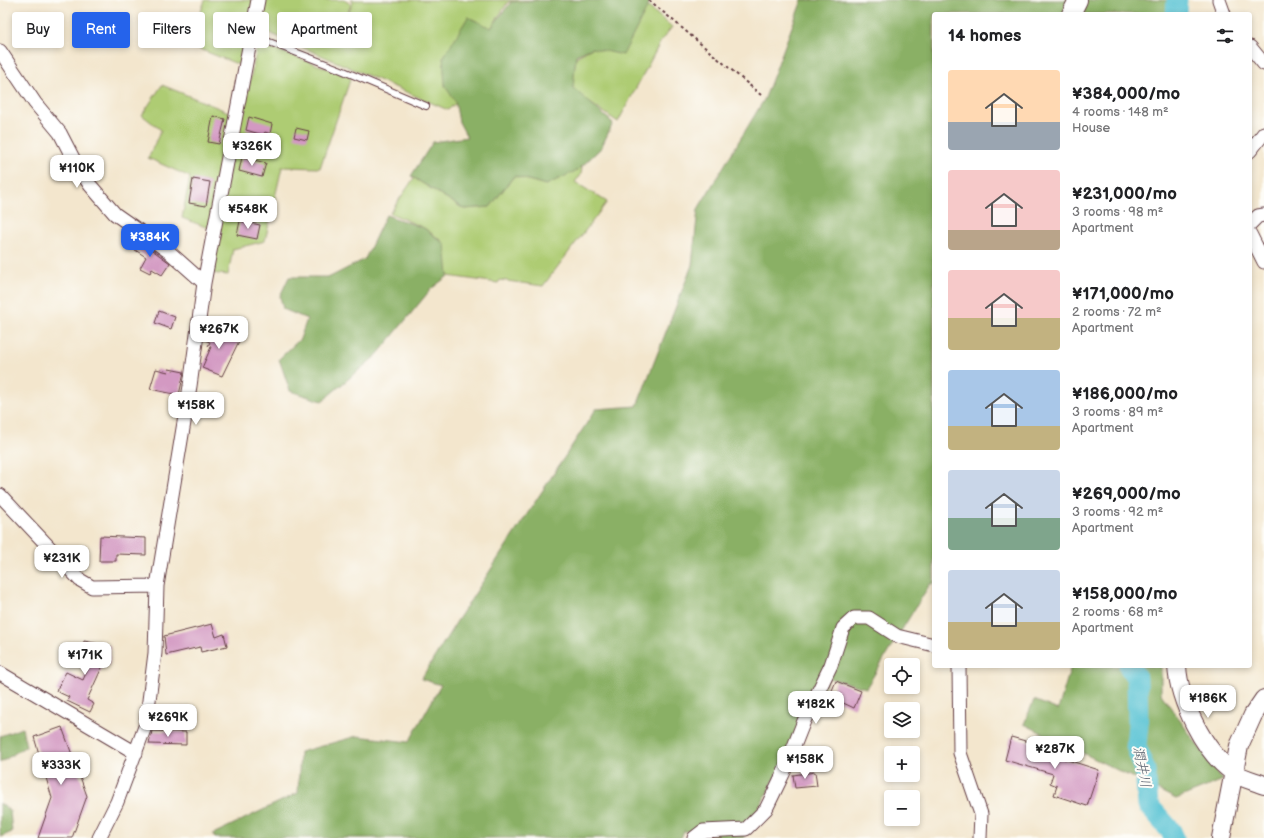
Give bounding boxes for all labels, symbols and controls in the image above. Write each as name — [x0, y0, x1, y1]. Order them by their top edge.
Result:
chip: Buy — [12, 12, 64, 48]
chip: Rent — [72, 12, 130, 48]
chip: Filters — [138, 12, 205, 48]
chip: New — [213, 12, 269, 48]
chip: Apartment — [277, 12, 372, 48]
icon: filters — [1214, 25, 1236, 47]
text: 14 homes — [948, 26, 1021, 46]
text: ¥384,000/mo — [1072, 84, 1180, 104]
icon: home — [980, 86, 1028, 134]
text: 4 rooms · 148 m² — [1072, 104, 1169, 120]
text: House — [1072, 120, 1110, 136]
pin: ¥326K — [224, 133, 280, 167]
text: ¥326K — [232, 138, 272, 154]
pin: ¥110K — [49, 155, 105, 189]
text: ¥110K — [59, 160, 95, 176]
text: ¥231,000/mo — [1072, 184, 1177, 204]
icon: home — [980, 186, 1028, 234]
pin: ¥548K — [220, 196, 276, 230]
text: ¥548K — [228, 201, 268, 217]
text: 3 rooms · 98 m² — [1072, 204, 1163, 220]
text: Apartment — [1072, 220, 1133, 236]
pin: ¥384K — [122, 224, 178, 258]
text: ¥384K — [130, 229, 170, 245]
text: ¥171,000/mo — [1072, 284, 1174, 304]
icon: home — [980, 286, 1028, 334]
text: 2 rooms · 72 m² — [1072, 304, 1162, 320]
pin: ¥267K — [191, 316, 247, 350]
text: Apartment — [1072, 320, 1133, 336]
text: ¥267K — [199, 321, 239, 337]
text: ¥186,000/mo — [1072, 384, 1178, 404]
icon: home — [980, 386, 1028, 434]
pin: ¥158K — [168, 392, 224, 426]
text: ¥158K — [177, 397, 215, 413]
text: 3 rooms · 89 m² — [1072, 404, 1163, 420]
text: Apartment — [1072, 420, 1133, 436]
text: ¥269,000/mo — [1072, 484, 1181, 504]
icon: home — [980, 486, 1028, 534]
text: 3 rooms · 92 m² — [1072, 504, 1163, 520]
text: Apartment — [1072, 520, 1133, 536]
pin: ¥231K — [34, 545, 90, 579]
text: ¥231K — [43, 550, 81, 566]
text: ¥158,000/mo — [1072, 584, 1177, 604]
icon: home — [980, 586, 1028, 634]
text: 2 rooms · 68 m² — [1072, 604, 1163, 620]
text: Apartment — [1072, 620, 1133, 636]
pin: ¥171K — [57, 642, 113, 676]
text: ¥171K — [68, 647, 102, 663]
map controls — [884, 658, 920, 826]
button: locate — [884, 658, 920, 694]
pin: ¥186K — [1180, 685, 1236, 719]
text: ¥186K — [1189, 690, 1227, 706]
pin: ¥182K — [788, 691, 844, 725]
text: ¥182K — [797, 696, 835, 712]
button: layers — [884, 702, 920, 738]
pin: ¥269K — [140, 704, 196, 738]
text: ¥269K — [148, 709, 188, 725]
pin: ¥287K — [1027, 736, 1083, 770]
text: ¥287K — [1035, 741, 1075, 757]
water label: 潤井川 — [1130, 745, 1154, 789]
pin: ¥158K — [777, 746, 833, 780]
button: + — [884, 746, 920, 782]
text: ¥158K — [786, 751, 824, 767]
pin: ¥333K — [33, 752, 89, 786]
text: ¥333K — [41, 757, 81, 773]
button: − — [884, 790, 920, 826]

